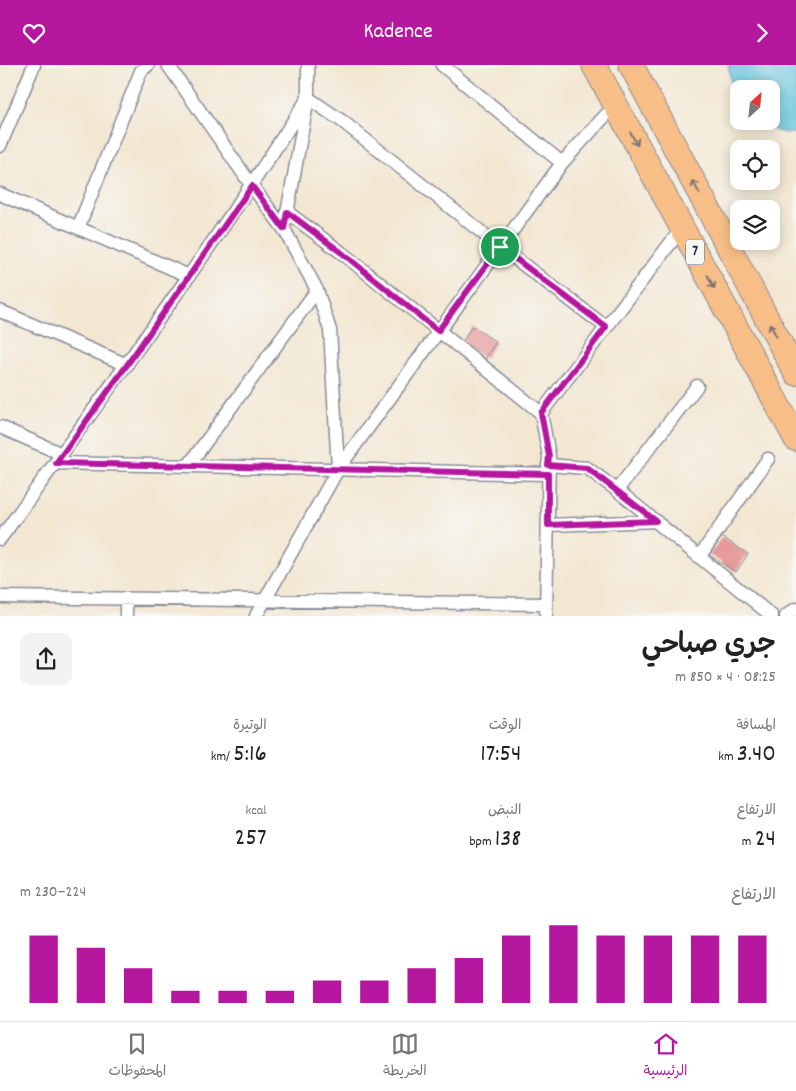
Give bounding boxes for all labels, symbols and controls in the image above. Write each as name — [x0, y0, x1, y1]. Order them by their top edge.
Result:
text: Kadence — [363, 17, 433, 48]
icon: heart — [20, 19, 48, 47]
icon: forward — [748, 19, 776, 47]
north arrow — [730, 80, 780, 130]
map controls — [730, 80, 780, 250]
one-way arrow — [630, 131, 639, 146]
button: locate — [730, 140, 780, 190]
one-way arrow — [691, 180, 700, 195]
button: layers — [730, 200, 780, 250]
pin — [479, 226, 521, 268]
icon: arrive — [486, 233, 514, 261]
road number: 7 — [686, 239, 704, 265]
one-way arrow — [706, 274, 716, 289]
one-way arrow — [768, 323, 778, 338]
text: جري صباحي — [642, 627, 776, 667]
button: share — [20, 633, 72, 685]
text: 08:25 · 4 × 850 m — [675, 666, 776, 689]
text: الوتيرة — [233, 716, 267, 736]
text: الوقت — [489, 716, 521, 736]
text: المسافة — [736, 716, 776, 736]
text: 5:16 — [233, 737, 267, 773]
text: 17:54 — [480, 737, 521, 773]
text: 3.40 — [737, 737, 776, 773]
text: /km — [211, 747, 233, 767]
text: km — [718, 747, 737, 767]
text: kcal — [245, 801, 267, 821]
text: النبض — [488, 801, 521, 821]
text: الارتفاع — [737, 801, 776, 821]
text: 257 — [235, 821, 267, 857]
text: 138 — [495, 822, 521, 858]
text: 24 — [755, 822, 776, 858]
text: bpm — [469, 832, 495, 852]
text: m — [742, 832, 755, 852]
text: 224–230 m — [20, 881, 86, 904]
text: الارتفاع — [731, 884, 776, 907]
tab: المحفوظات — [108, 1030, 166, 1083]
tab: الخريطة — [383, 1030, 427, 1083]
tab: الرئيسية — [644, 1030, 688, 1083]

